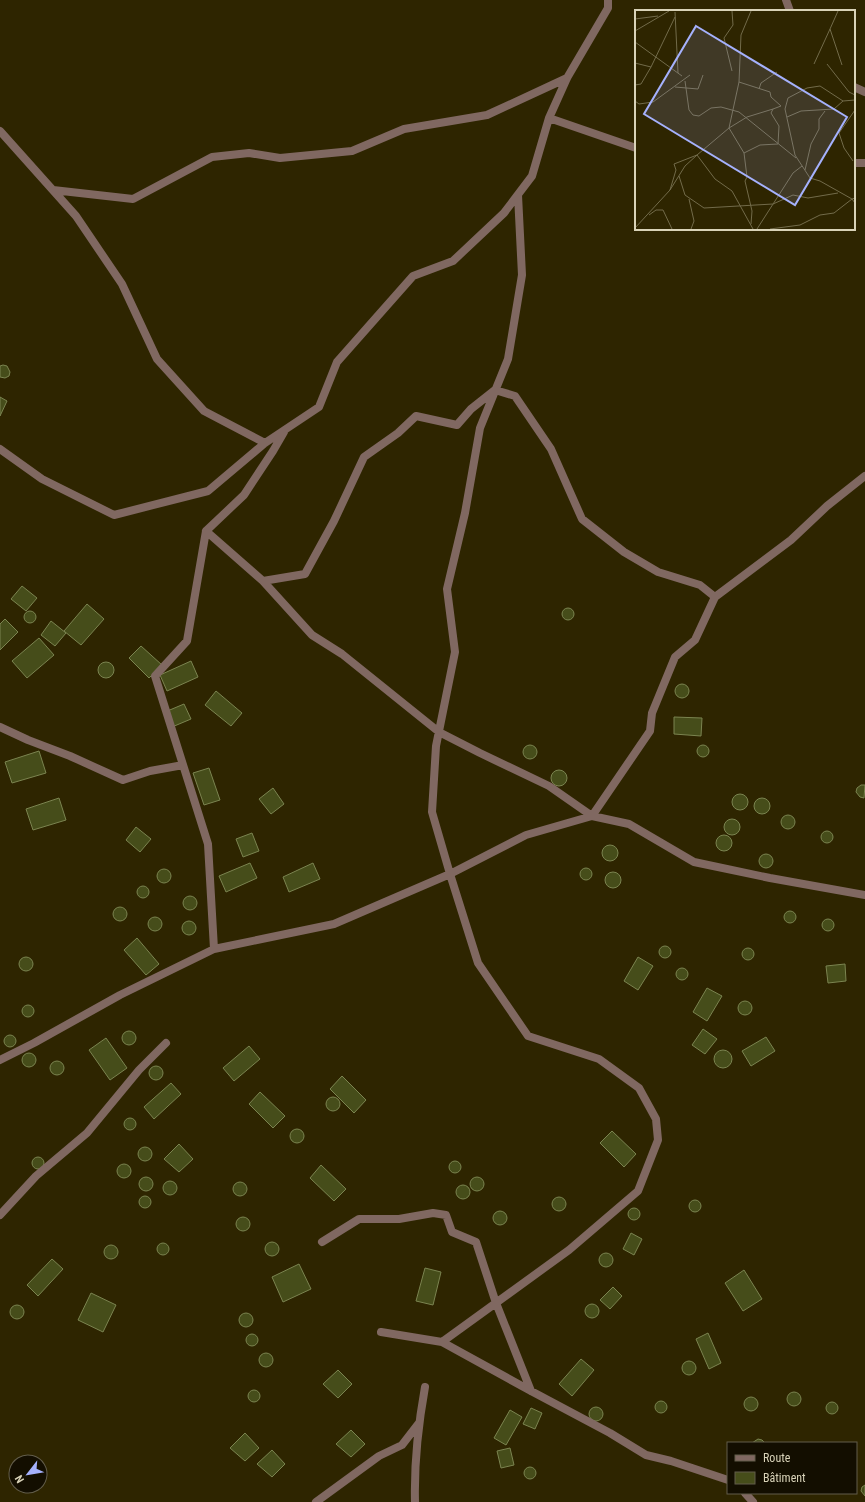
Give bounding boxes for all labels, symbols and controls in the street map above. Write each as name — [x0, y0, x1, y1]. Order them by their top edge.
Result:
inset map — [635, 10, 855, 230]
legend — [727, 1442, 857, 1494]
text: Route — [763, 1451, 791, 1465]
north arrow — [8, 1454, 48, 1494]
text: Bâtiment — [763, 1471, 806, 1485]
text: N — [12, 1472, 27, 1485]

